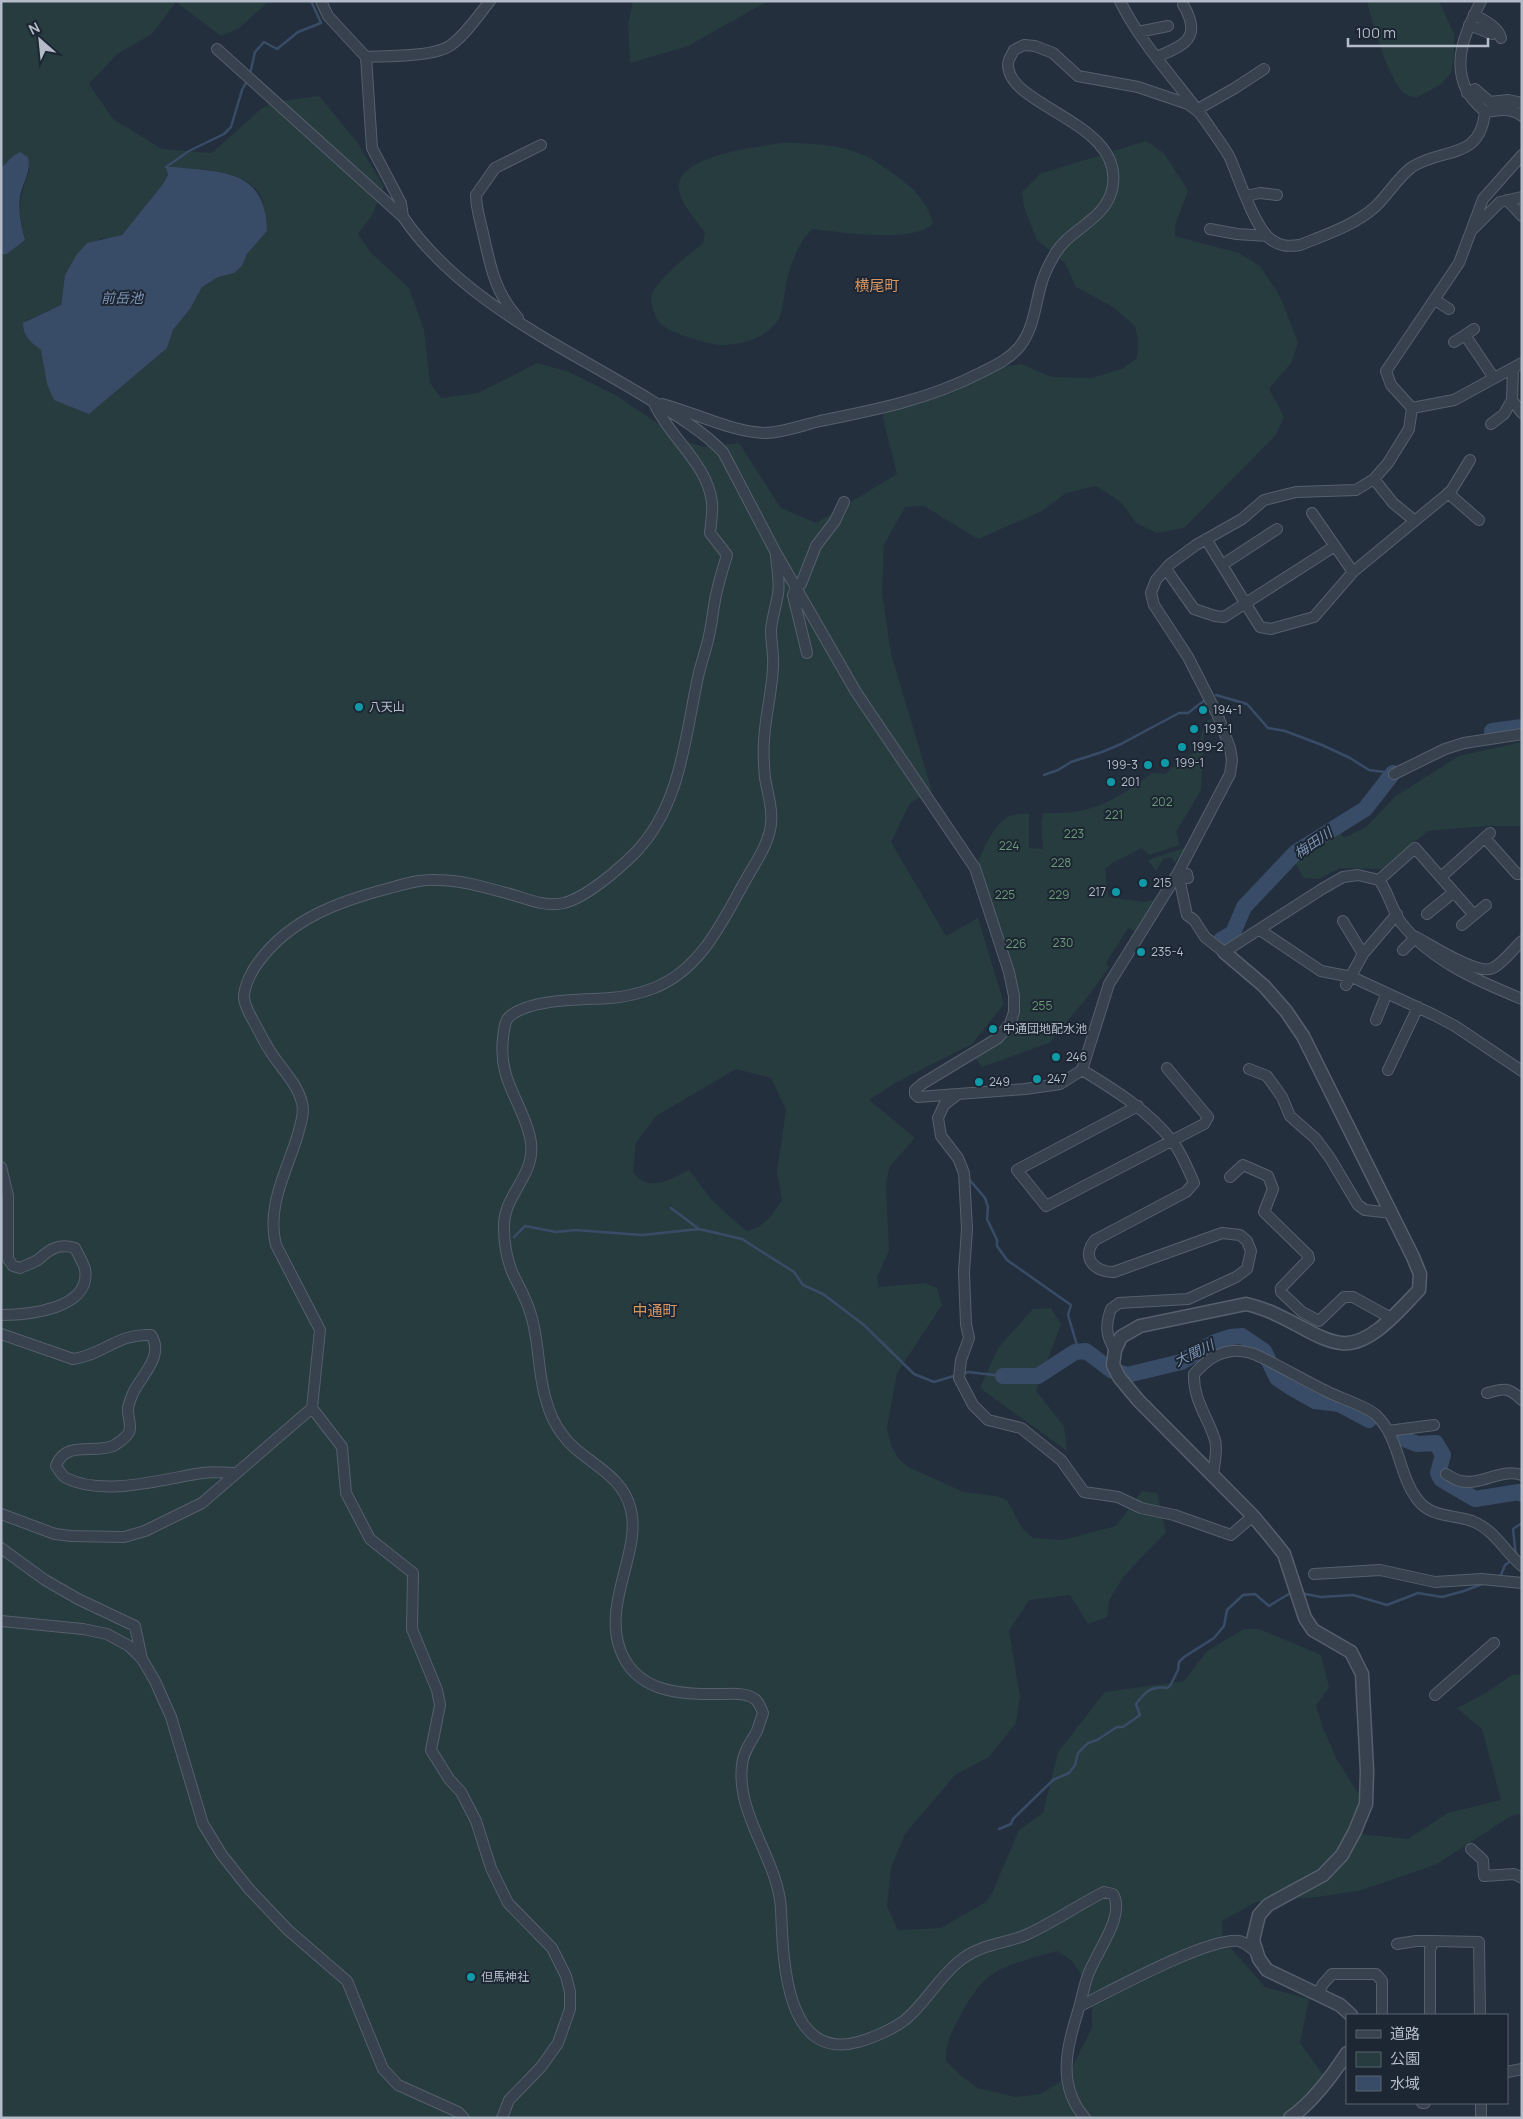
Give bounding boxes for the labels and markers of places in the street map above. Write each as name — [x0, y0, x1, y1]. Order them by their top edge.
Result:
place label: 八天山 — [369, 698, 405, 715]
marker: 八天山 — [353, 701, 365, 713]
place label: 194-1 — [1213, 701, 1242, 718]
marker: 194-1 — [1197, 704, 1209, 716]
place label: 193-1 — [1204, 720, 1232, 737]
marker: 193-1 — [1188, 723, 1200, 735]
place label: 199-2 — [1192, 738, 1224, 755]
marker: 199-2 — [1176, 741, 1188, 753]
place label: 199-1 — [1175, 754, 1204, 771]
place label: 199-3 — [1107, 756, 1138, 773]
marker: 199-1 — [1159, 757, 1171, 769]
marker: 199-3 — [1142, 759, 1154, 771]
place label: 201 — [1121, 773, 1140, 790]
marker: 201 — [1105, 776, 1117, 788]
place label: 215 — [1153, 874, 1172, 891]
marker: 215 — [1137, 877, 1149, 889]
place label: 217 — [1088, 883, 1106, 900]
marker: 217 — [1110, 886, 1122, 898]
place label: 235-4 — [1151, 943, 1184, 960]
marker: 235-4 — [1135, 946, 1147, 958]
place label: 中通団地配水池 — [1003, 1020, 1087, 1037]
marker: 中通団地配水池 — [987, 1023, 999, 1035]
place label: 246 — [1066, 1048, 1087, 1065]
marker: 246 — [1050, 1051, 1062, 1063]
place label: 247 — [1047, 1070, 1067, 1087]
place label: 249 — [989, 1073, 1010, 1090]
marker: 247 — [1031, 1073, 1043, 1085]
marker: 249 — [973, 1076, 985, 1088]
place label: 但馬神社 — [481, 1968, 529, 1985]
marker: 但馬神社 — [465, 1971, 477, 1983]

